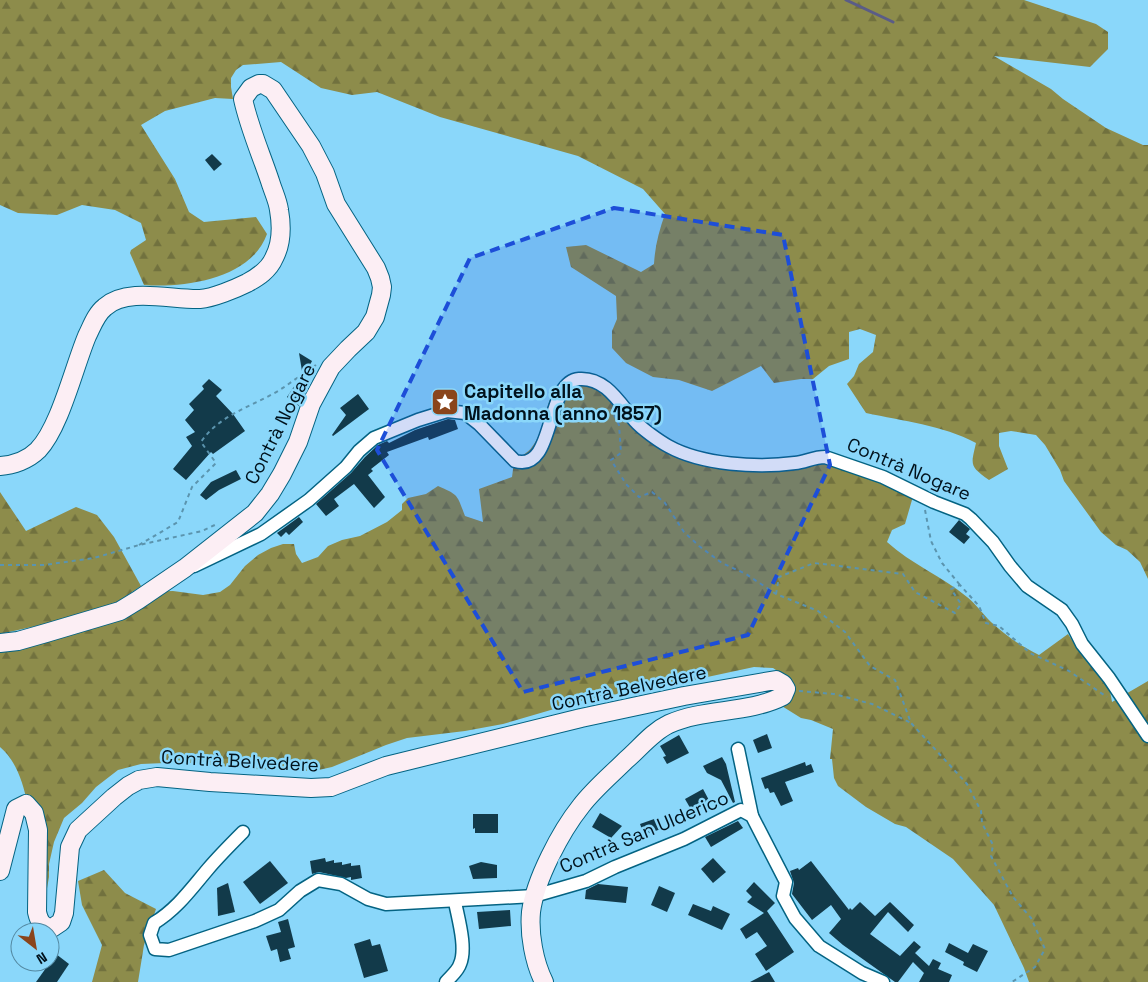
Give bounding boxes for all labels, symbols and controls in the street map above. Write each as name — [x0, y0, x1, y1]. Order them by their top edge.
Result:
street label: Contrà Nogare — [239, 359, 321, 489]
place label: Capitello alla Madonna (anno 1857) — [464, 379, 662, 426]
place icon: Capitello alla Madonna (anno 1857) — [430, 387, 460, 417]
street label: Contrà Nogare — [843, 432, 975, 506]
street label: Contrà Belvedere — [549, 659, 709, 717]
street label: Contrà Belvedere — [161, 744, 319, 778]
street label: Contrà San Ulderico — [556, 785, 732, 879]
north arrow — [10, 922, 60, 972]
text: N — [33, 948, 50, 968]

